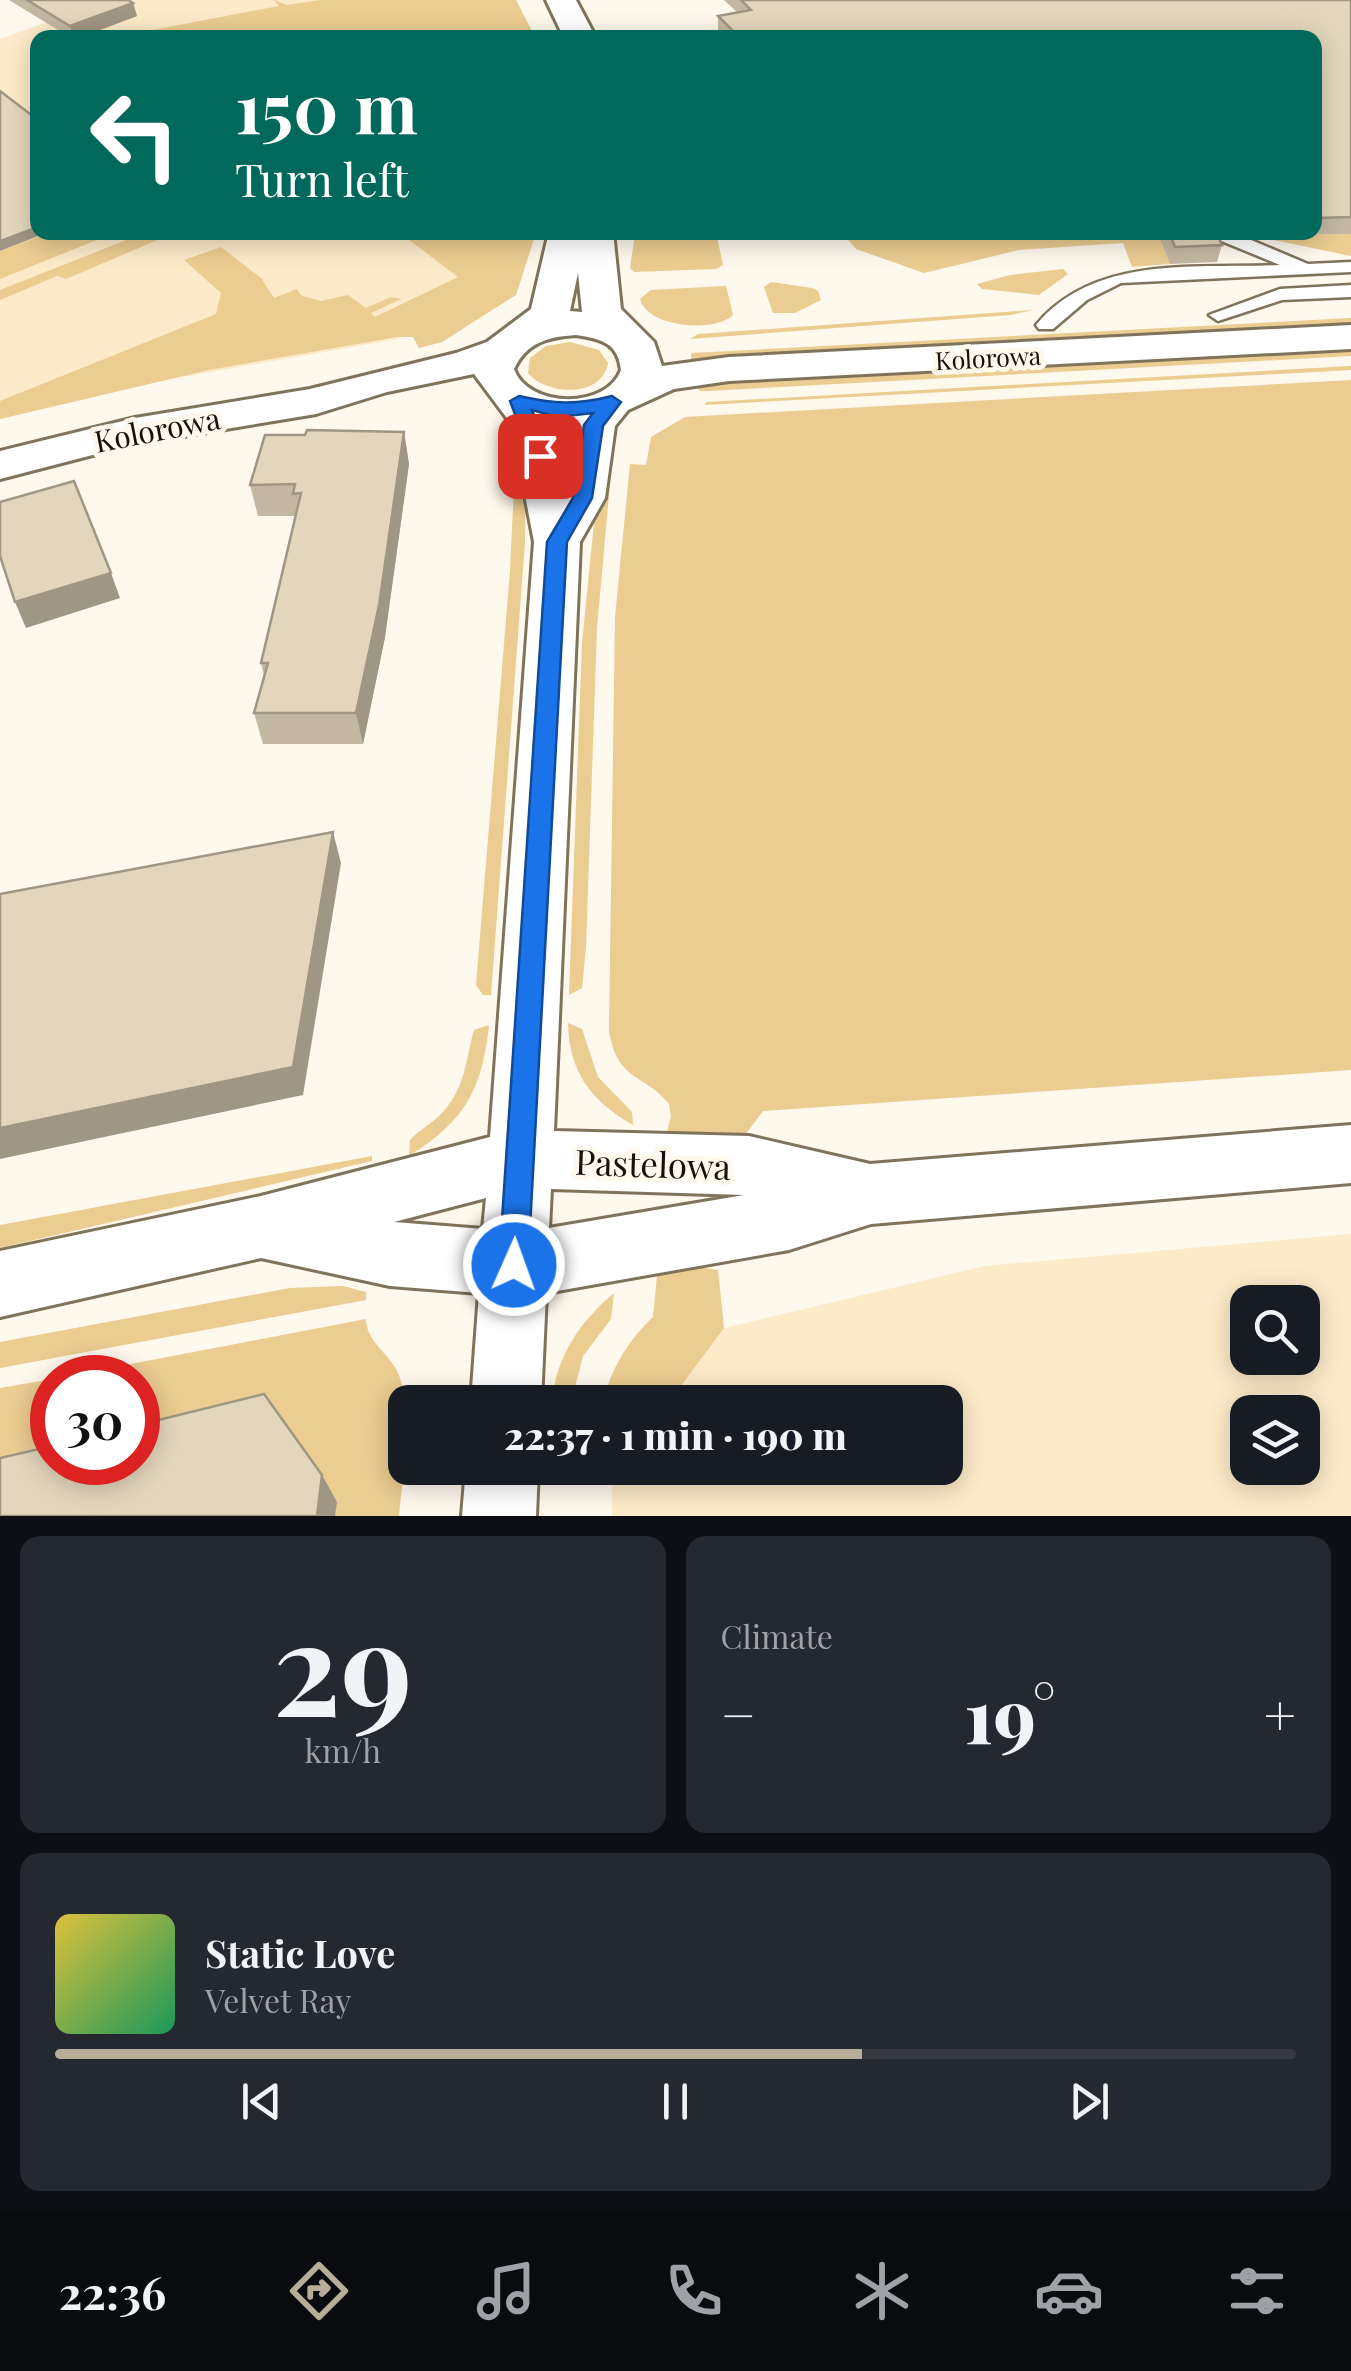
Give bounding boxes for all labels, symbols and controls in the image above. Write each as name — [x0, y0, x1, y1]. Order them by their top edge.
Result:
text: 150 m — [235, 58, 418, 152]
icon: left — [70, 70, 200, 200]
text: Turn left — [235, 148, 409, 208]
street label: Kolorowa — [934, 338, 1042, 376]
street label: Kolorowa — [91, 397, 223, 461]
pin — [498, 414, 583, 499]
icon: arrive — [513, 429, 568, 484]
street label: Pastelowa — [574, 1137, 732, 1189]
position arrow — [462, 1213, 566, 1317]
map controls — [1230, 1285, 1320, 1485]
button: search — [1230, 1285, 1320, 1375]
speed limit sign: 30 — [30, 1355, 160, 1485]
button: layers — [1230, 1395, 1320, 1485]
text: 22:37 · 1 min · 190 m — [504, 1409, 847, 1460]
text: 29 — [273, 1576, 413, 1750]
text: Climate — [721, 1614, 833, 1657]
text: 19° — [964, 1663, 1056, 1763]
text: − — [721, 1676, 756, 1750]
text: + — [1264, 1676, 1296, 1750]
text: km/h — [304, 1728, 381, 1771]
text: Static Love — [205, 1927, 395, 1978]
text: Velvet Ray — [205, 1978, 352, 2021]
icon: previous — [234, 2074, 289, 2129]
icon: pause — [648, 2074, 703, 2129]
icon: next — [1062, 2074, 1117, 2129]
icon: directions — [284, 2256, 354, 2326]
icon: music — [471, 2256, 541, 2326]
icon: phone — [659, 2256, 729, 2326]
icon: climate — [847, 2256, 917, 2326]
icon: car — [1034, 2256, 1104, 2326]
icon: filters — [1222, 2256, 1292, 2326]
text: 22:36 — [59, 2261, 166, 2321]

